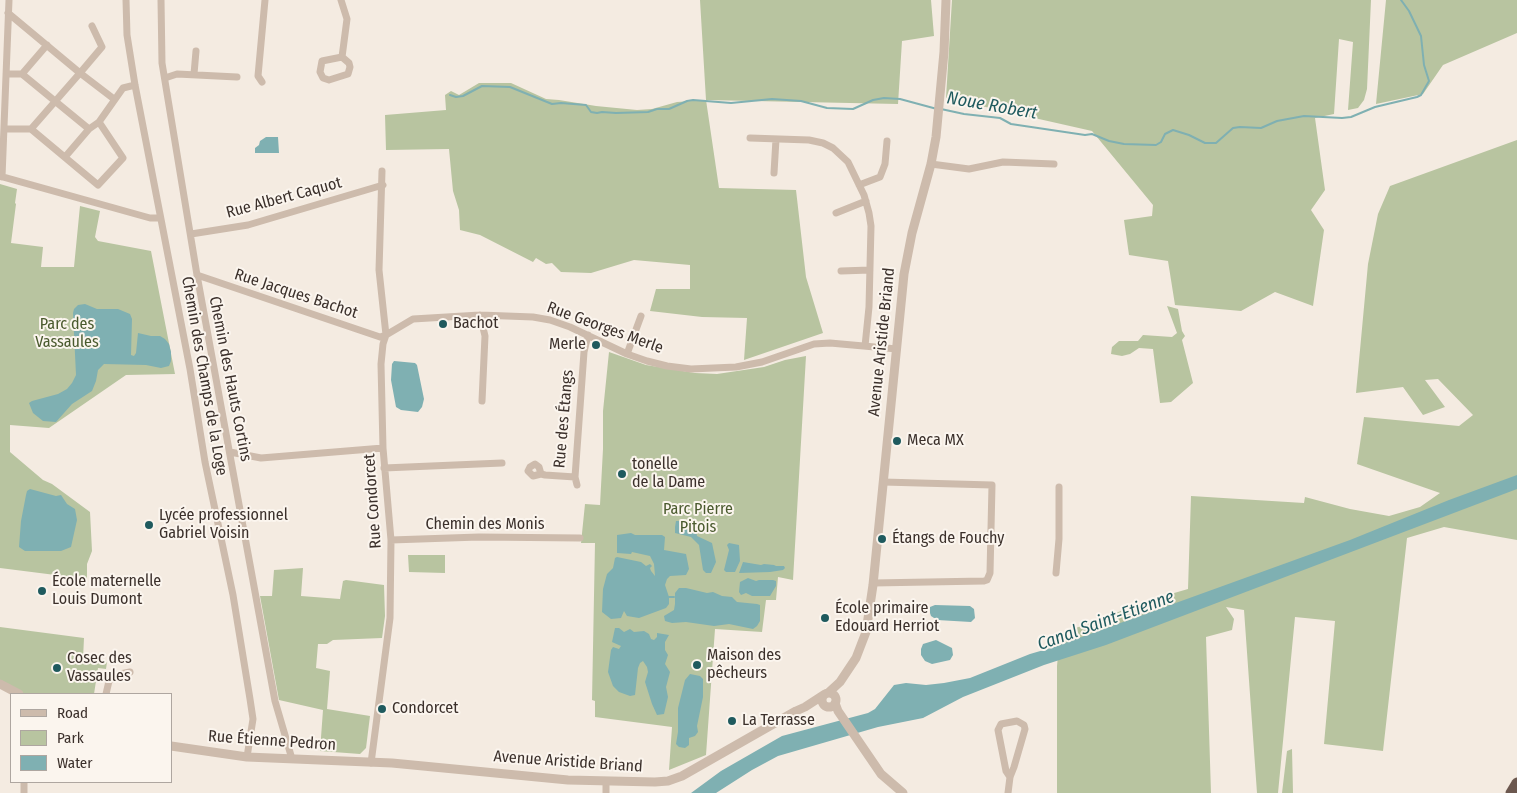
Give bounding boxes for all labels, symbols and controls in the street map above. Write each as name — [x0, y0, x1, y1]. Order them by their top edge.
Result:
water label: Noue Robert — [945, 87, 1039, 125]
street label: Rue Albert Caquot — [224, 173, 344, 223]
street label: Rue Jacques Bachot — [232, 265, 360, 323]
street label: Avenue Aristide Briand — [865, 267, 899, 417]
street label: Chemin des Champs de la Loge — [177, 275, 231, 477]
street label: Chemin des Hauts Cortins — [205, 295, 255, 463]
street label: Rue Georges Merle — [544, 298, 666, 358]
place label: Bachot — [453, 314, 499, 334]
park label: Parc des Vassaules — [35, 315, 99, 353]
marker: Bachot — [437, 318, 449, 330]
place label: Merle — [549, 335, 586, 355]
marker: Merle — [590, 339, 602, 351]
street label: Rue des Étangs — [550, 369, 578, 469]
place label: Meca MX — [907, 431, 964, 451]
marker: Meca MX — [891, 435, 903, 447]
street label: Rue Condorcet — [360, 453, 386, 549]
place label: tonelle de la Dame — [632, 455, 705, 493]
marker: tonelle de la Dame — [616, 468, 628, 480]
park label: Parc Pierre Pitois — [663, 500, 733, 538]
place label: Lycée professionnel Gabriel Voisin — [159, 506, 288, 544]
street label: Chemin des Monis — [426, 515, 544, 535]
marker: Lycée professionnel Gabriel Voisin — [143, 519, 155, 531]
place label: Étangs de Fouchy — [892, 529, 1004, 549]
marker: Étangs de Fouchy — [876, 533, 888, 545]
place label: École maternelle Louis Dumont — [52, 572, 161, 610]
marker: École maternelle Louis Dumont — [36, 585, 48, 597]
water label: Canal Saint-Etienne — [1035, 586, 1177, 656]
place label: École primaire Edouard Herriot — [835, 599, 939, 637]
marker: École primaire Edouard Herriot — [819, 612, 831, 624]
place label: Maison des pêcheurs — [707, 646, 781, 684]
place label: Cosec des Vassaules — [67, 649, 132, 687]
marker: Maison des pêcheurs — [691, 659, 703, 671]
marker: Cosec des Vassaules — [51, 662, 63, 674]
legend — [10, 693, 172, 783]
place label: Condorcet — [392, 699, 458, 719]
marker: Condorcet — [376, 703, 388, 715]
text: Road — [57, 704, 88, 722]
place label: La Terrasse — [742, 711, 815, 731]
marker: La Terrasse — [726, 715, 738, 727]
street label: Rue Étienne Pedron — [207, 727, 337, 755]
text: Park — [57, 729, 84, 747]
street label: Avenue Aristide Briand — [493, 747, 643, 777]
text: Water — [57, 754, 92, 772]

